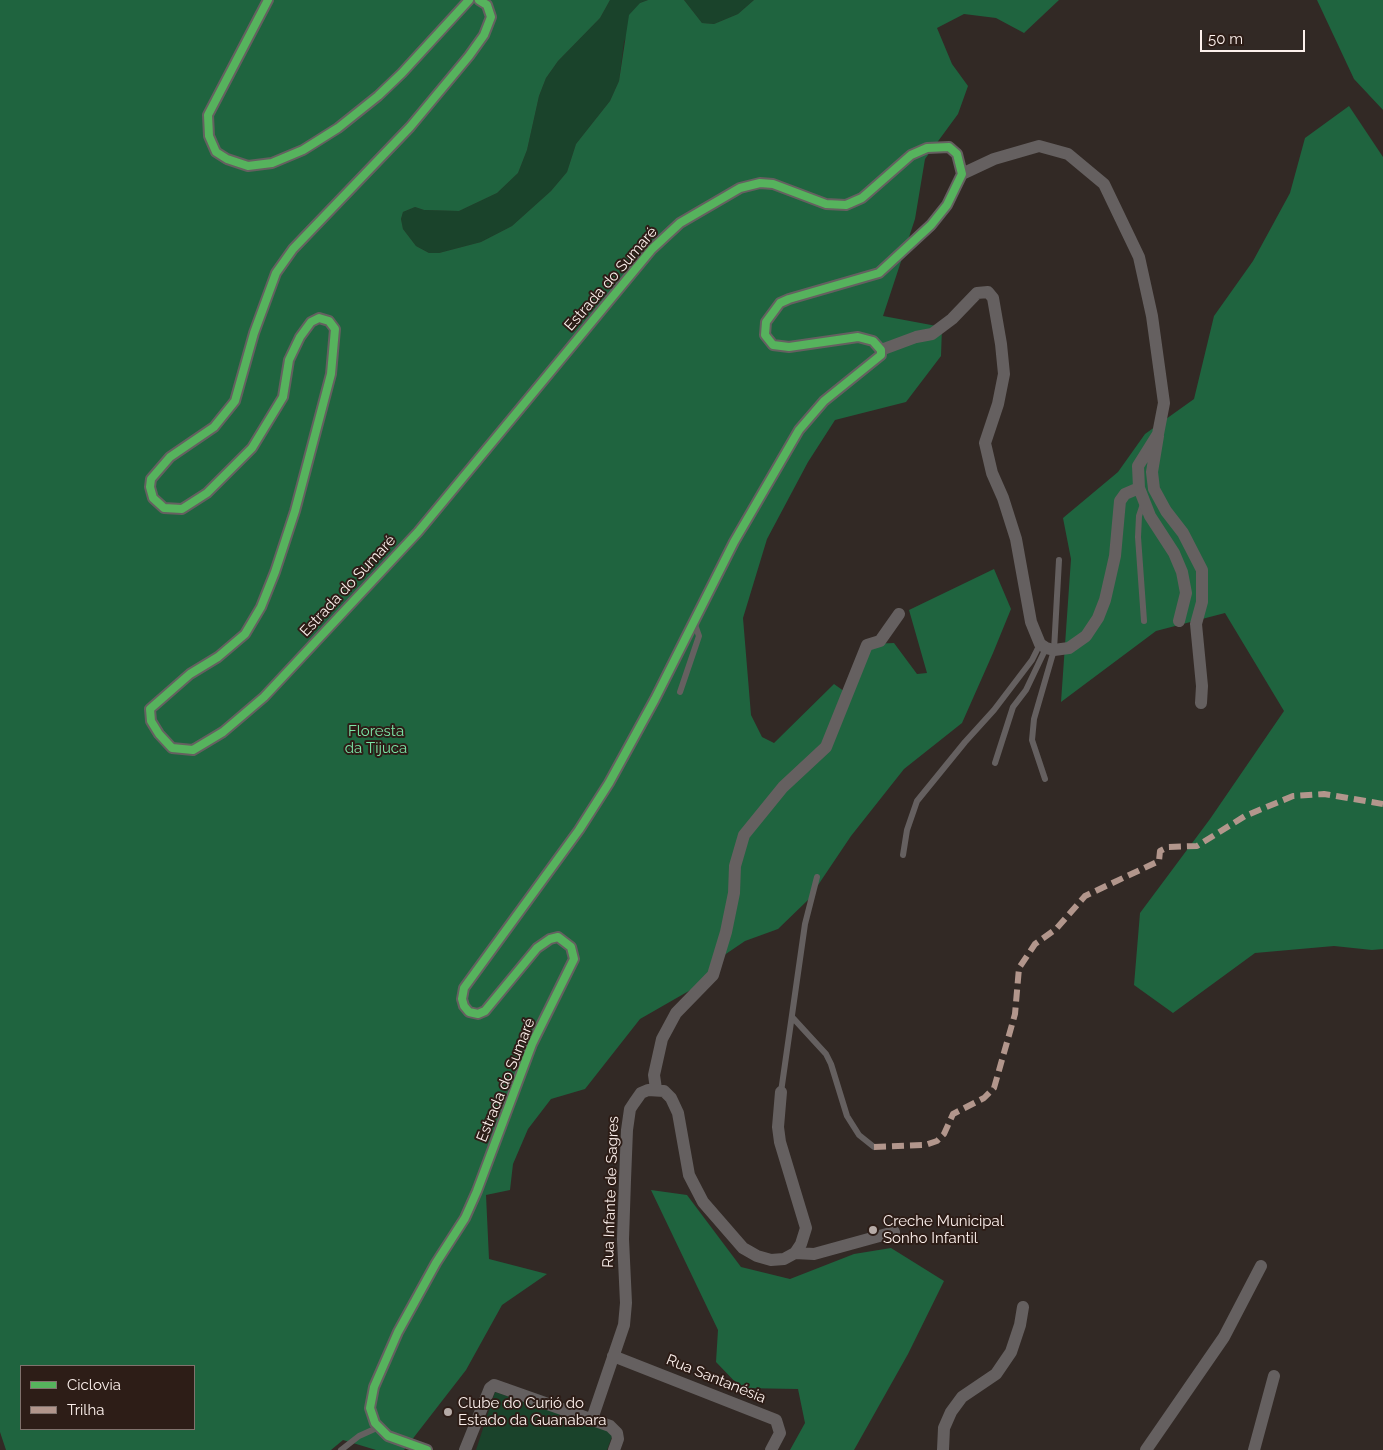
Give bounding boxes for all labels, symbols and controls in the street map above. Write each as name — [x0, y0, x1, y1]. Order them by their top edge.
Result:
scale bar — [1203, 20, 1308, 52]
text: 50 m — [1208, 30, 1243, 48]
street label: Estrada do Sumaré — [561, 223, 661, 335]
street label: Estrada do Sumaré — [296, 532, 400, 640]
park label: Floresta da Tijuca — [345, 722, 407, 757]
street label: Estrada do Sumaré — [473, 1015, 539, 1145]
street label: Rua Infante de Sagres — [599, 1116, 623, 1268]
place label: Creche Municipal Sonho Infantil — [883, 1212, 1004, 1247]
marker: Creche Municipal Sonho Infantil — [867, 1224, 879, 1236]
street label: Rua Santanésia — [663, 1351, 769, 1407]
legend — [20, 1365, 195, 1430]
text: Ciclovia — [67, 1376, 121, 1394]
place label: Clube do Curió do Estado da Guanabara — [458, 1394, 607, 1429]
text: Trilha — [67, 1401, 104, 1419]
marker: Clube do Curió do Estado da Guanabara — [442, 1406, 454, 1418]

